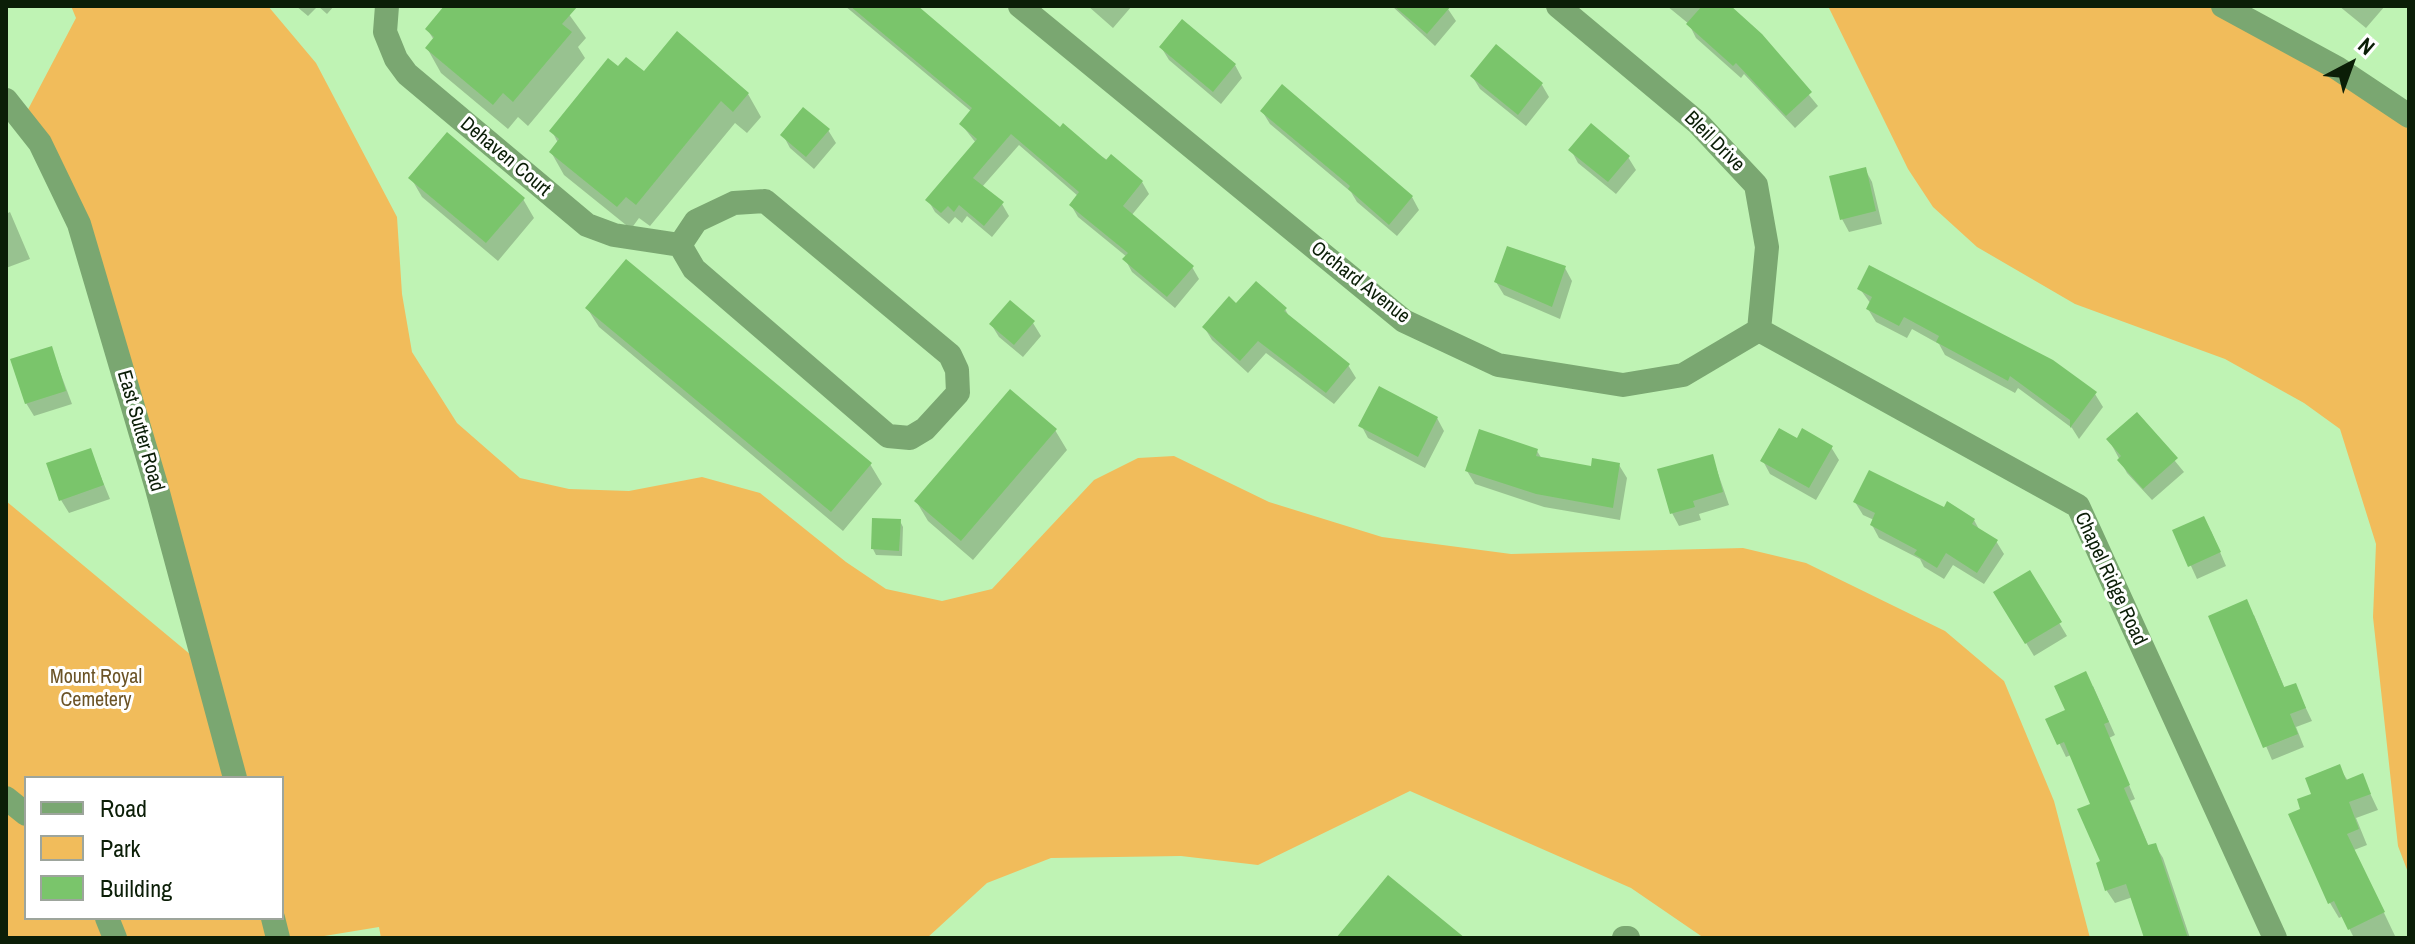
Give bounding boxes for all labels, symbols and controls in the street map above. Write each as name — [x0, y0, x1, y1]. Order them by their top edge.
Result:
north arrow — [2311, 24, 2391, 104]
text: N — [2352, 30, 2382, 61]
street label: Bleil Drive — [1679, 107, 1749, 177]
street label: Dehaven Court — [455, 112, 555, 202]
street label: Orchard Avenue — [1306, 237, 1414, 329]
street label: East Sutter Road — [111, 368, 169, 494]
street label: Chapel Ridge Road — [2069, 509, 2151, 649]
park label: Mount Royal Cemetery — [50, 666, 142, 713]
legend — [24, 776, 284, 920]
text: Road — [100, 792, 147, 824]
text: Park — [100, 832, 140, 864]
text: Building — [100, 872, 172, 904]

